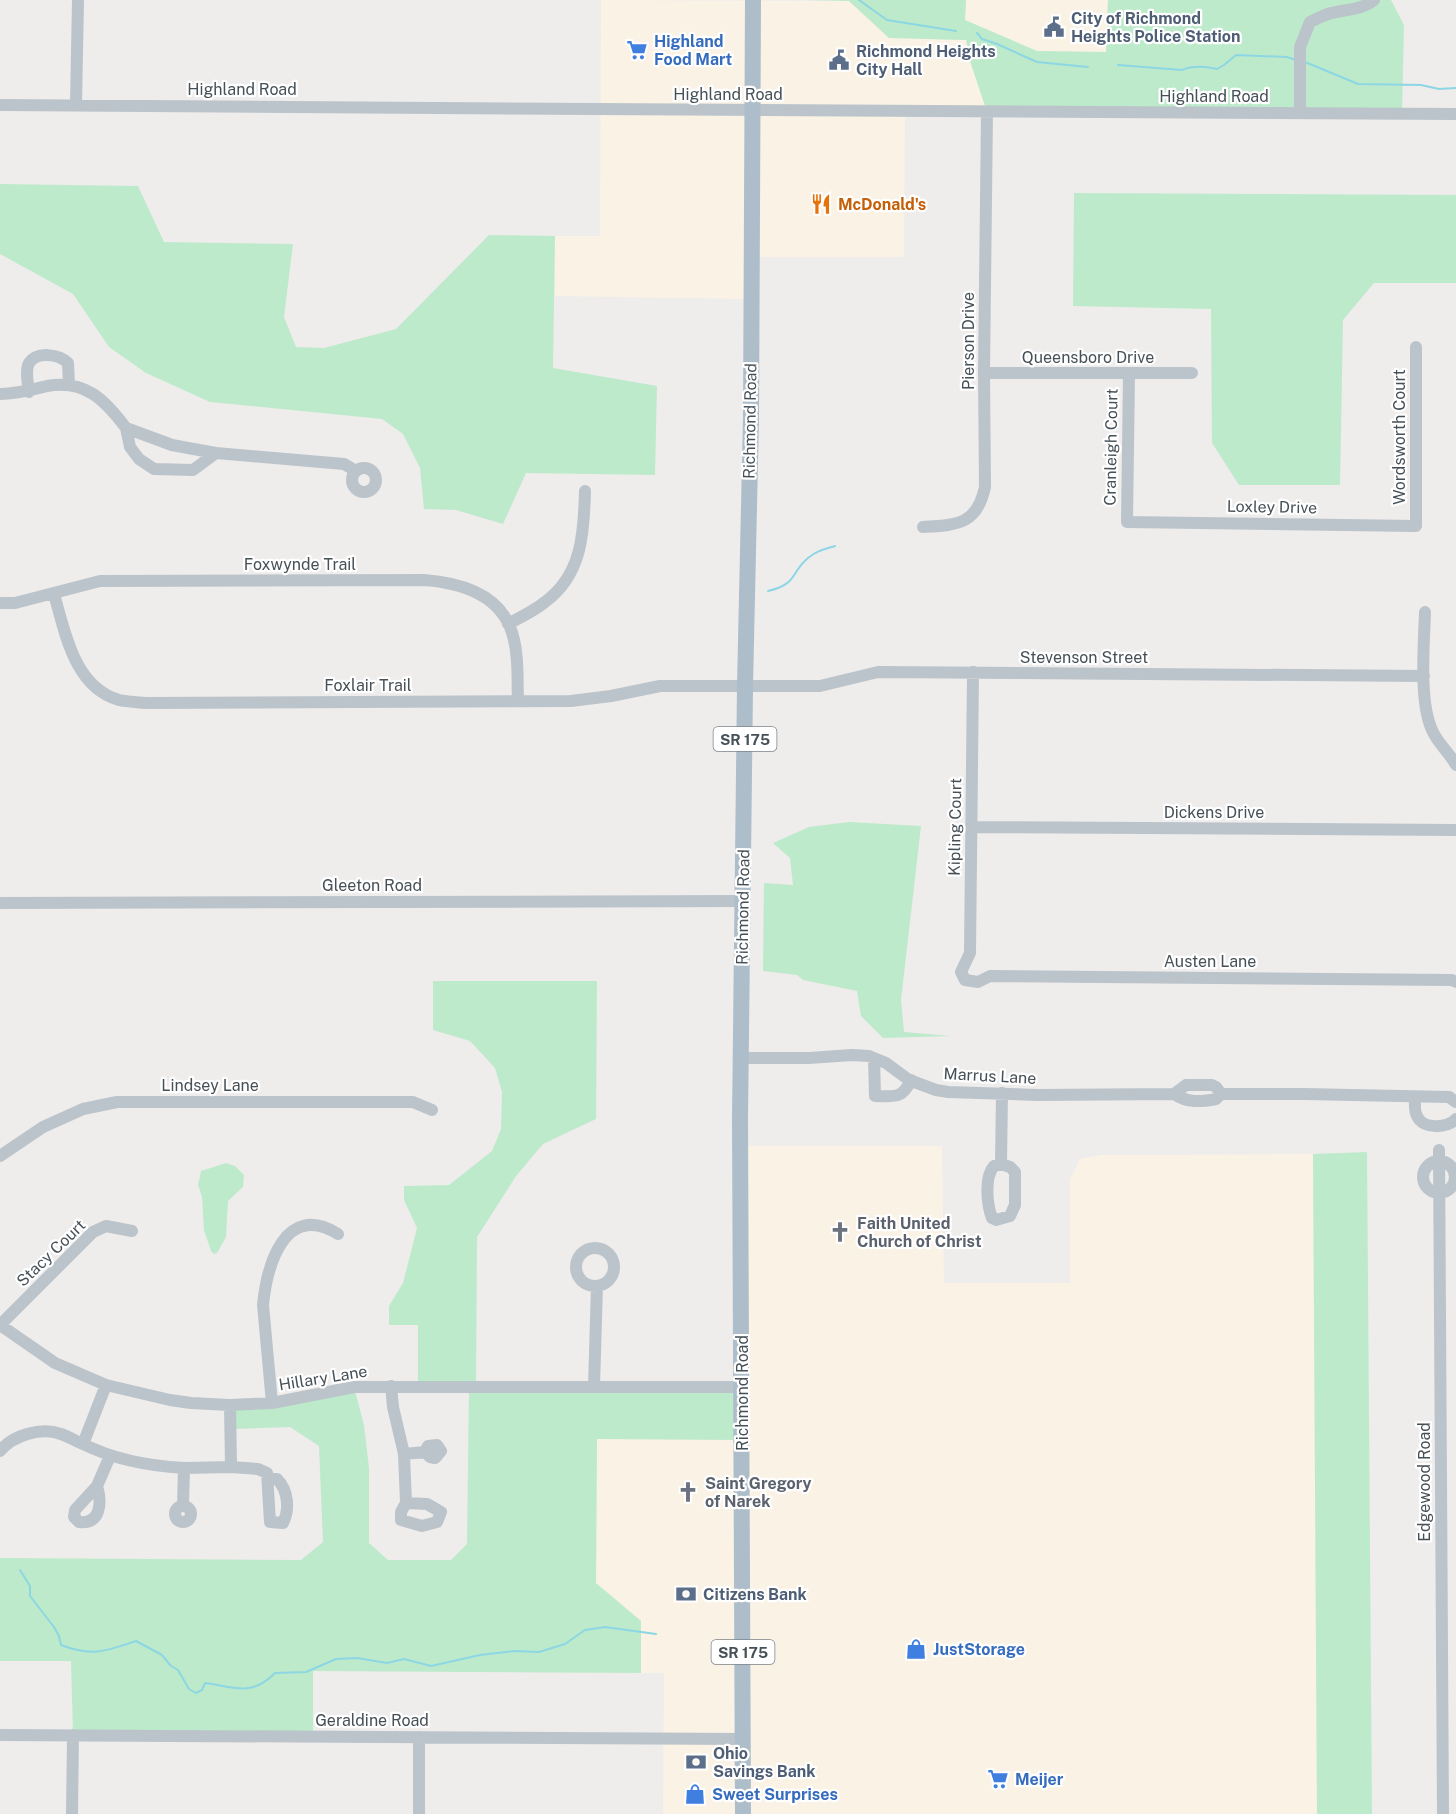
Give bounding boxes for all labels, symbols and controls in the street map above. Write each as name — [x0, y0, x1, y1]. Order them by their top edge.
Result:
place label: City of Richmond Heights Police Station — [1071, 9, 1241, 46]
public building icon: City of Richmond Heights Police Station — [1042, 15, 1066, 39]
place label: Highland Food Mart — [654, 32, 732, 69]
supermarket icon: Highland Food Mart — [625, 38, 649, 62]
place label: Richmond Heights City Hall — [856, 42, 996, 79]
public building icon: Richmond Heights City Hall — [827, 48, 851, 72]
street label: Highland Road — [187, 80, 297, 99]
street label: Highland Road — [673, 85, 783, 104]
street label: Highland Road — [1159, 87, 1269, 106]
restaurant icon: McDonald's — [809, 192, 833, 216]
place label: McDonald's — [838, 195, 926, 214]
street label: Pierson Drive — [959, 292, 978, 390]
street label: Queensboro Drive — [1022, 348, 1154, 367]
street label: Richmond Road — [739, 363, 761, 479]
street label: Wordsworth Court — [1390, 369, 1409, 505]
street label: Cranleigh Court — [1100, 388, 1122, 506]
street label: Loxley Drive — [1227, 497, 1317, 517]
street label: Foxwynde Trail — [244, 555, 356, 574]
street label: Stevenson Street — [1020, 648, 1148, 667]
street label: Foxlair Trail — [324, 676, 412, 695]
road number: SR 175 — [714, 727, 777, 751]
street label: Kipling Court — [945, 778, 965, 876]
street label: Dickens Drive — [1164, 803, 1264, 822]
street label: Richmond Road — [732, 849, 754, 965]
street label: Gleeton Road — [322, 876, 422, 895]
street label: Austen Lane — [1164, 952, 1256, 971]
street label: Marrus Lane — [943, 1064, 1037, 1088]
street label: Lindsey Lane — [161, 1076, 259, 1095]
place label: Faith United Church of Christ — [857, 1214, 982, 1251]
street label: Stacy Court — [13, 1216, 89, 1290]
church icon: Faith United Church of Christ — [828, 1220, 852, 1244]
street label: Richmond Road — [733, 1335, 752, 1451]
street label: Hillary Lane — [277, 1362, 369, 1394]
street label: Edgewood Road — [1415, 1422, 1434, 1542]
place label: Saint Gregory of Narek — [705, 1474, 812, 1511]
church icon: Saint Gregory of Narek — [676, 1480, 700, 1504]
bank icon: Citizens Bank — [674, 1582, 698, 1606]
place label: Citizens Bank — [703, 1585, 807, 1604]
shop icon: JustStorage — [904, 1637, 928, 1661]
road number: SR 175 — [712, 1640, 774, 1664]
place label: JustStorage — [933, 1640, 1025, 1659]
street label: Geraldine Road — [315, 1711, 429, 1730]
place label: Ohio Savings Bank — [713, 1744, 815, 1781]
bank icon: Ohio Savings Bank — [684, 1750, 708, 1774]
supermarket icon: Meijer — [986, 1767, 1010, 1791]
place label: Meijer — [1015, 1770, 1064, 1789]
shop icon: Sweet Surprises — [683, 1782, 707, 1806]
place label: Sweet Surprises — [712, 1785, 838, 1804]

